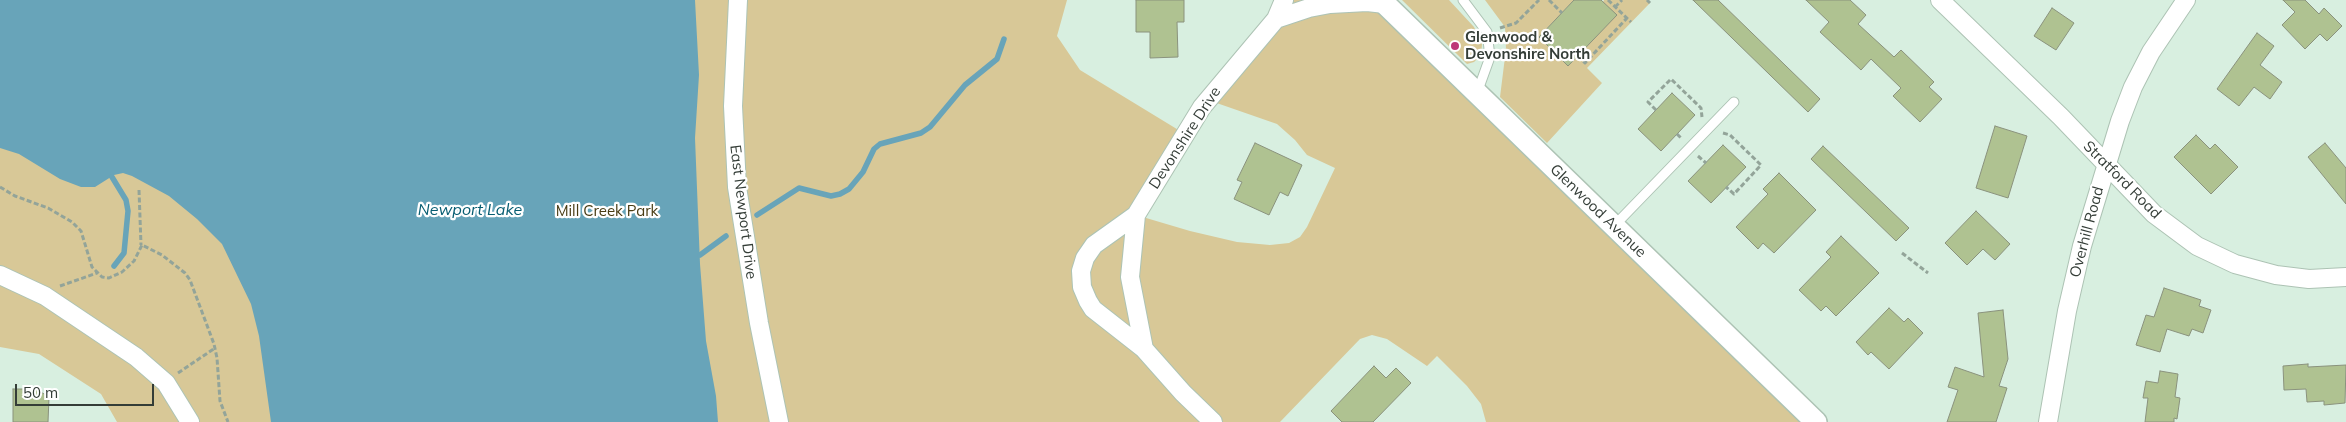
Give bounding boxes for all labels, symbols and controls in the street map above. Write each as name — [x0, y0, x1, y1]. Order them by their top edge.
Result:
place label: Glenwood & Devonshire North — [1465, 28, 1590, 63]
marker: Glenwood & Devonshire North — [1449, 40, 1461, 52]
street label: Devonshire Drive — [1145, 84, 1225, 192]
street label: Stratford Road — [2079, 137, 2165, 223]
street label: East Newport Drive — [726, 144, 760, 280]
street label: Glenwood Avenue — [1546, 161, 1650, 261]
street label: Overhill Road — [2066, 185, 2108, 279]
water label: Newport Lake — [418, 200, 522, 220]
park label: Mill Creek Park — [556, 202, 658, 220]
scale bar — [18, 374, 156, 406]
text: 50 m — [23, 383, 58, 402]

